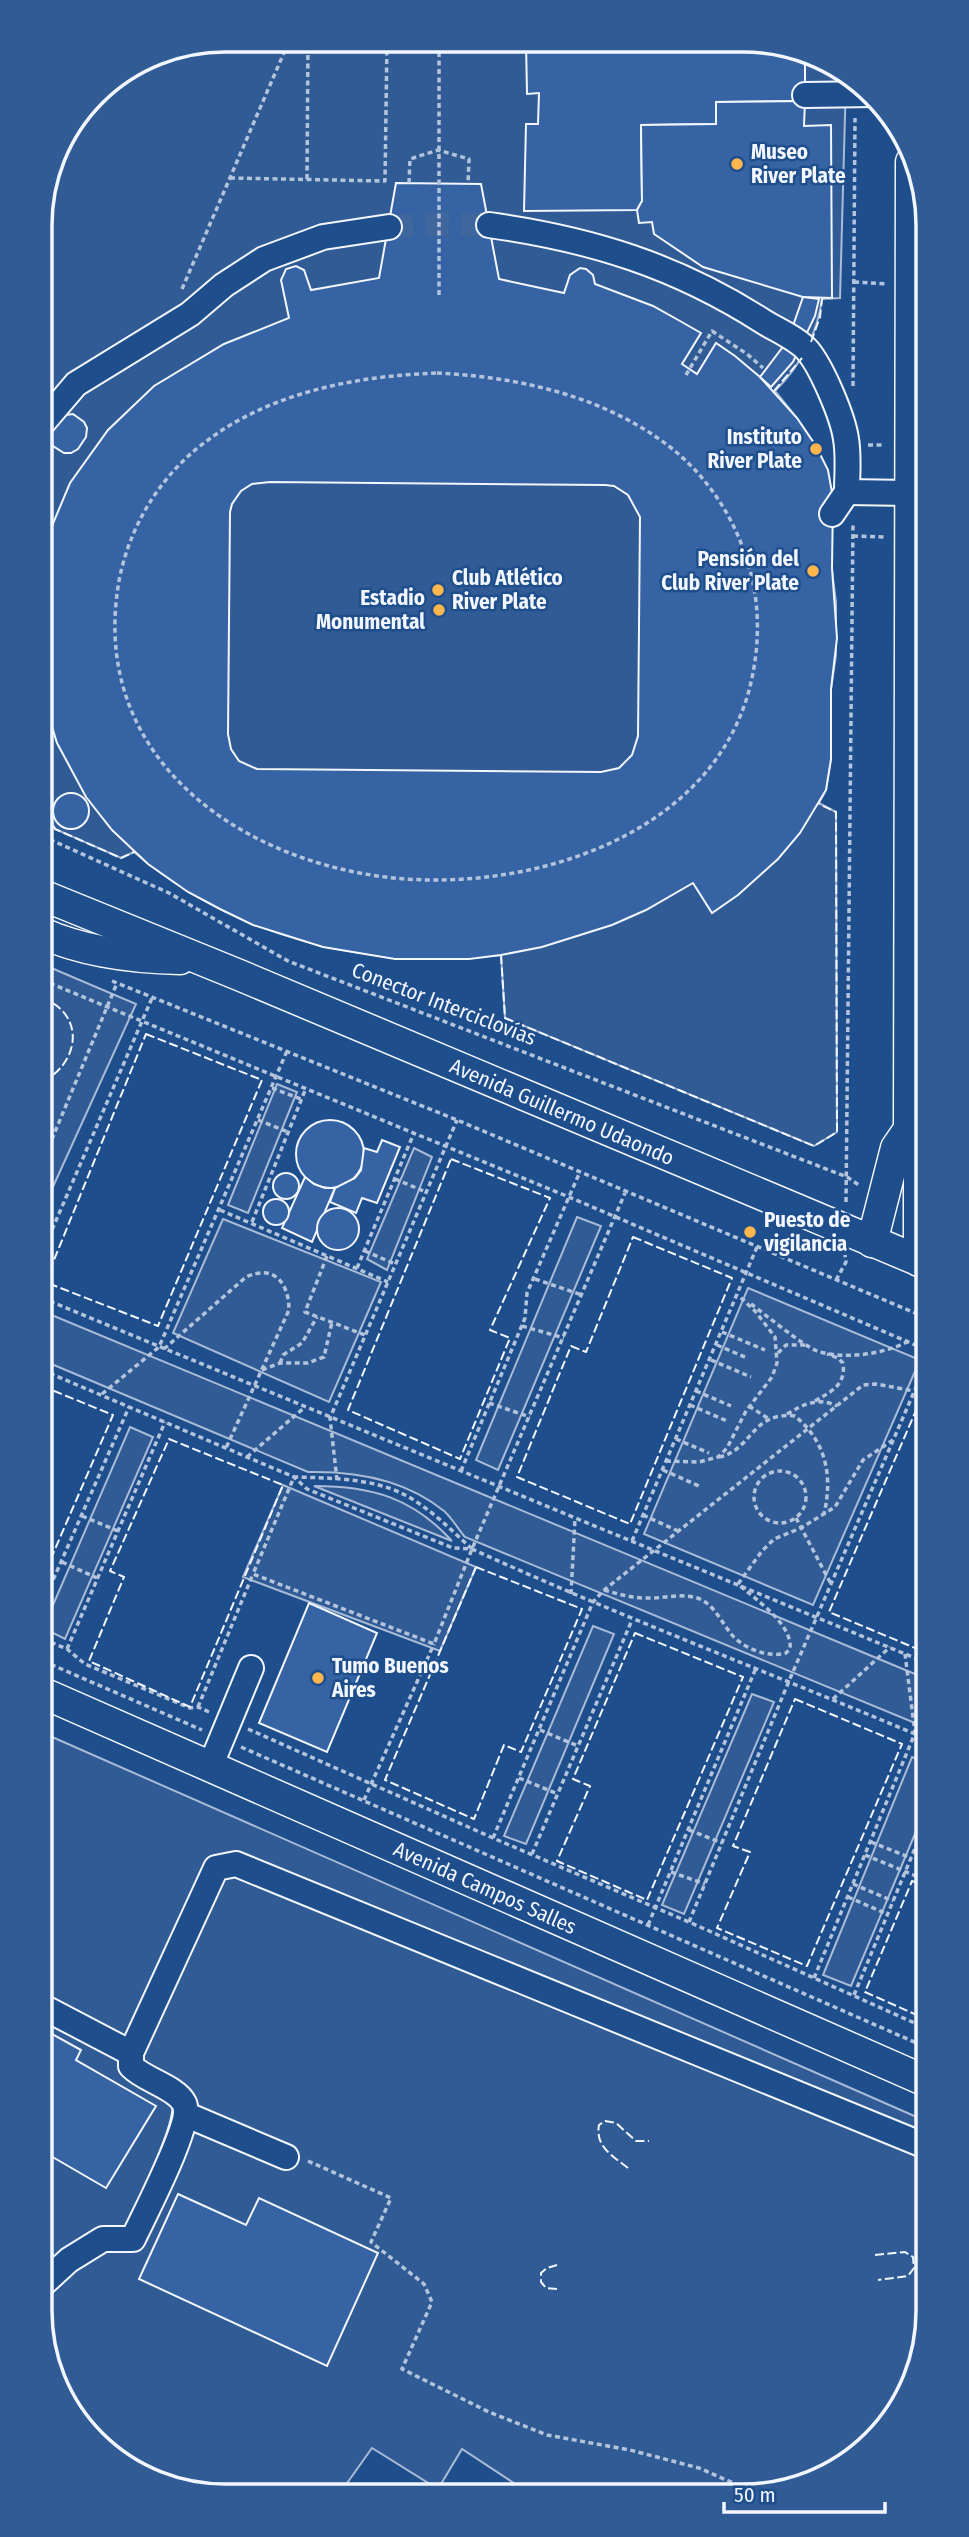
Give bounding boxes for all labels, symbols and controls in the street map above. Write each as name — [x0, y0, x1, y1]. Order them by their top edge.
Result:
place label: Museo River Plate — [751, 139, 846, 189]
marker: Museo River Plate — [729, 156, 745, 172]
place label: Instituto River Plate — [707, 424, 802, 474]
marker: Instituto River Plate — [808, 441, 824, 457]
place label: Pensión del Club River Plate — [661, 546, 799, 596]
marker: Pensión del Club River Plate — [805, 563, 821, 579]
place label: Club Atlético River Plate — [452, 565, 563, 615]
marker: Club Atlético River Plate — [430, 582, 446, 598]
place label: Estadio Monumental — [316, 585, 425, 635]
marker: Estadio Monumental — [431, 602, 447, 618]
street label: Conector Interciclovías — [348, 957, 540, 1051]
street label: Avenida Guillermo Udaondo — [446, 1053, 678, 1171]
place label: Puesto de vigilancia — [763, 1207, 851, 1257]
marker: Puesto de vigilancia — [742, 1224, 758, 1240]
place label: Tumo Buenos Aires — [331, 1653, 449, 1703]
marker: Tumo Buenos Aires — [310, 1670, 326, 1686]
street label: Avenida Campos Salles — [390, 1836, 580, 1940]
scale bar — [724, 2470, 885, 2514]
text: 50 m — [734, 2482, 776, 2508]

